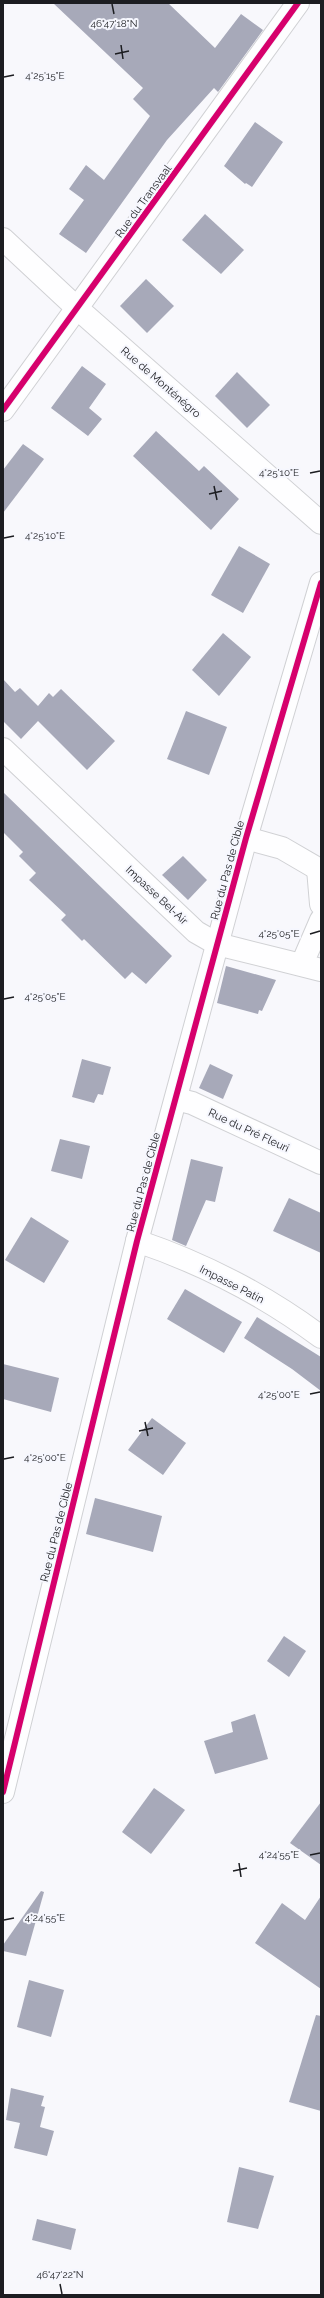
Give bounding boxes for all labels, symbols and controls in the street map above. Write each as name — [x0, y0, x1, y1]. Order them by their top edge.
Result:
text: 46°47'18"N — [91, 18, 137, 29]
text: 4°25'15"E — [25, 70, 65, 81]
street label: Rue du Transvaal — [113, 162, 174, 240]
street label: Rue de Monténégro — [118, 344, 204, 421]
text: 4°25'10"E — [259, 467, 299, 478]
text: 4°25'10"E — [25, 530, 65, 541]
street label: Rue du Pas de Cible — [208, 819, 247, 921]
street label: Impasse Bel-Air — [123, 863, 191, 928]
text: 4°25'05"E — [258, 928, 300, 939]
text: 4°25'05"E — [24, 991, 66, 1002]
street label: Rue du Pré Fleuri — [206, 1106, 291, 1155]
street label: Rue du Pas de Cible — [124, 1131, 163, 1233]
street label: Impasse Patin — [197, 1263, 266, 1306]
text: 4°25'00"E — [258, 1389, 300, 1400]
text: 4°25'00"E — [24, 1452, 66, 1463]
street label: Rue du Pas de Cible — [38, 1480, 75, 1583]
text: 4°24'55"E — [259, 1849, 299, 1860]
text: 4°24'55"E — [25, 1912, 65, 1923]
text: 46°47'22"N — [36, 2269, 84, 2280]

